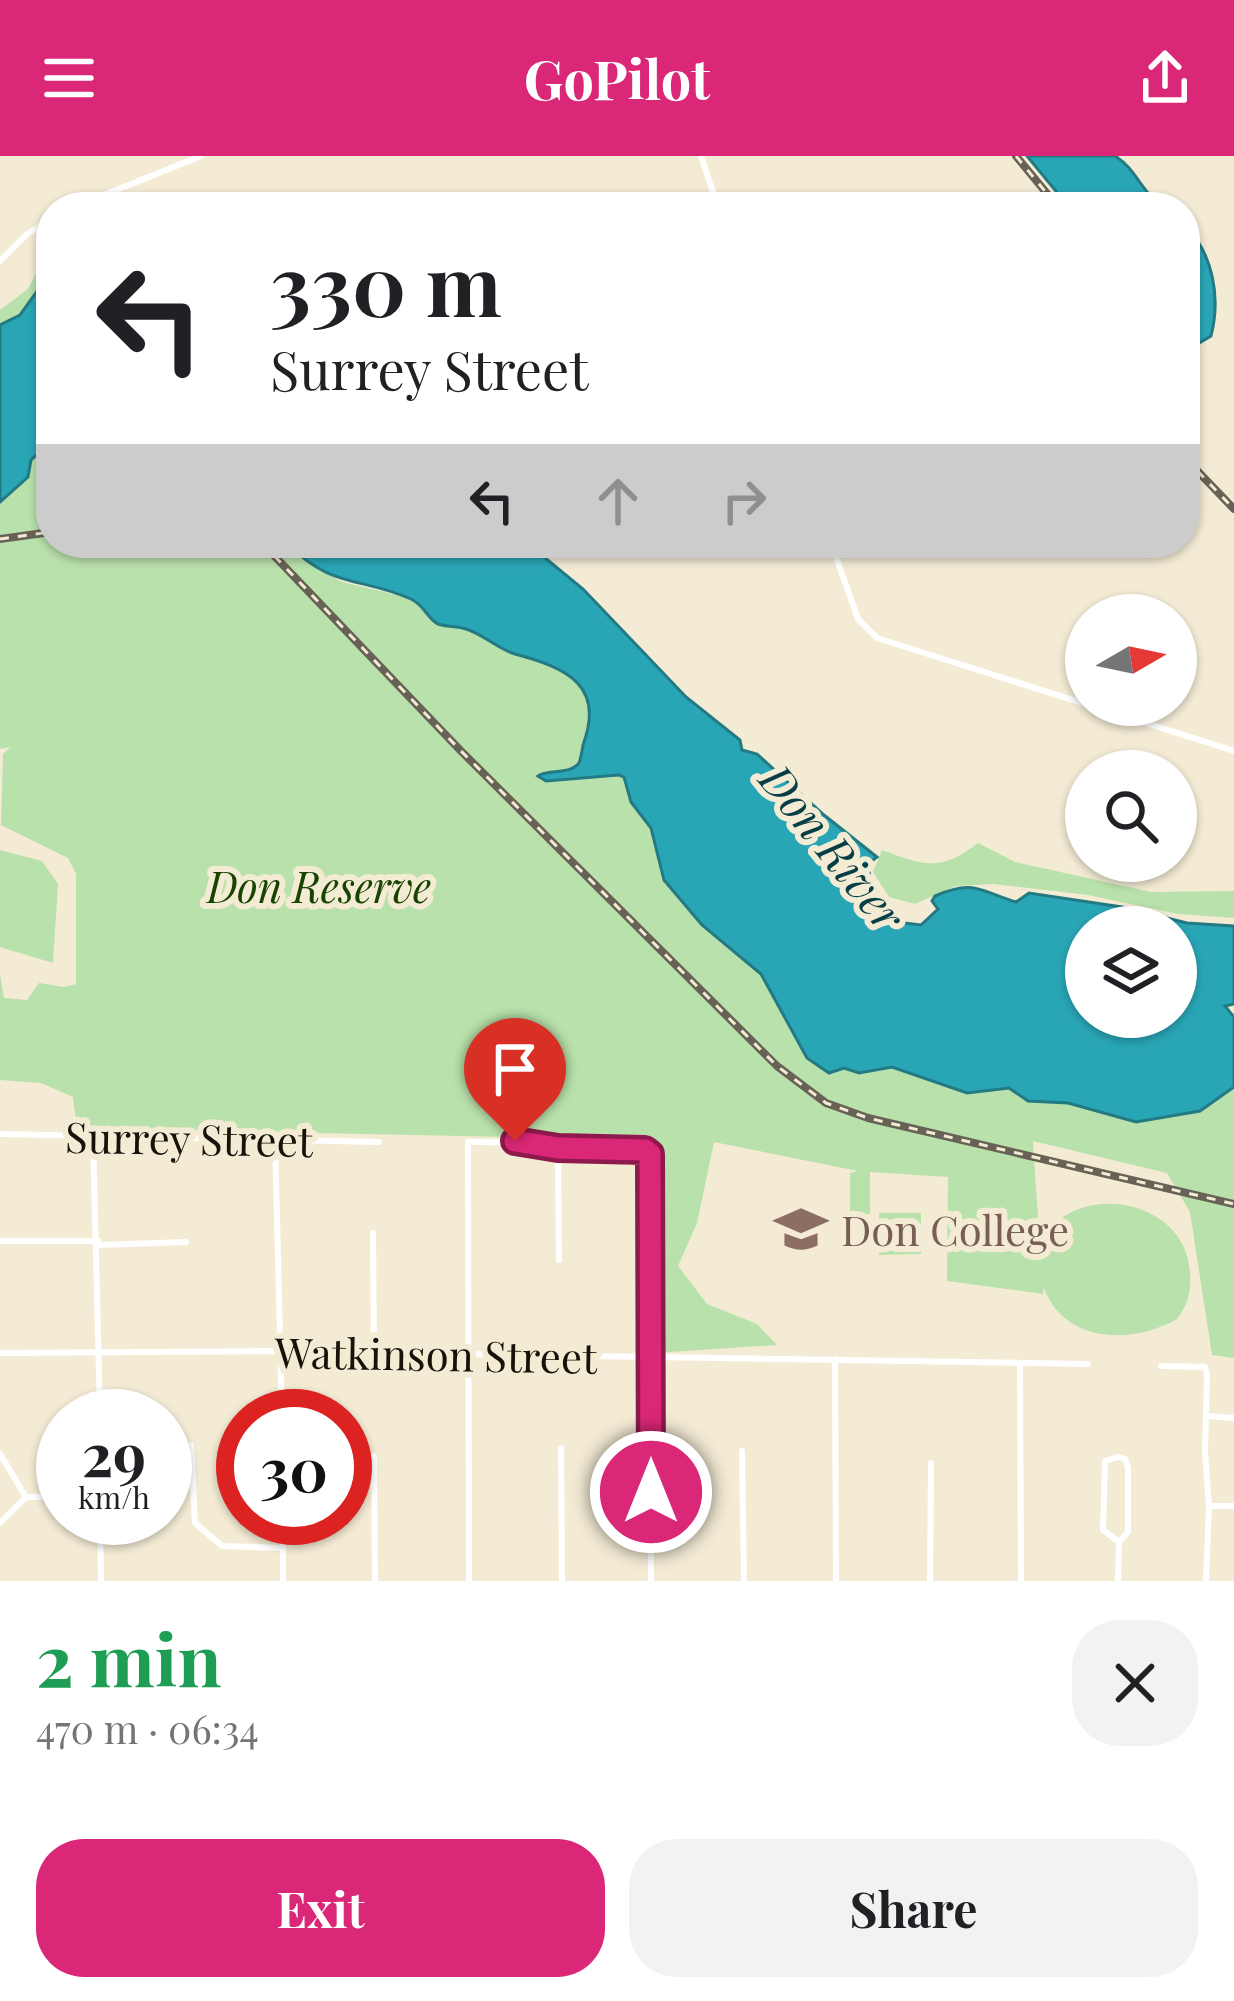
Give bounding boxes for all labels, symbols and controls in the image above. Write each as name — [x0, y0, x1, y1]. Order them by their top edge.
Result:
text: GoPilot — [524, 42, 710, 114]
icon: menu — [36, 45, 102, 111]
icon: share — [1132, 45, 1198, 111]
text: 330 m — [270, 226, 502, 338]
icon: left — [72, 240, 228, 396]
text: Surrey Street — [270, 333, 589, 405]
icon: left — [459, 468, 525, 534]
icon: ahead — [585, 468, 651, 534]
icon: right — [711, 468, 777, 534]
north arrow — [1065, 594, 1197, 726]
map controls — [1065, 594, 1197, 1038]
water label: Don River — [747, 749, 921, 943]
button: search — [1065, 750, 1197, 882]
park label: Don Reserve — [205, 858, 431, 914]
button: layers — [1065, 906, 1197, 1038]
pin — [464, 1018, 566, 1141]
icon: arrive — [482, 1036, 548, 1102]
street label: Surrey Street — [65, 1108, 314, 1168]
school or university icon: Don College — [772, 1200, 830, 1258]
place label: Don College — [841, 1201, 1069, 1257]
street label: Watkinson Street — [273, 1323, 599, 1385]
speed limit sign: 30 — [216, 1389, 372, 1545]
text: 29 — [82, 1412, 146, 1492]
position arrow — [588, 1429, 714, 1555]
text: km/h — [78, 1477, 150, 1517]
text: 2 min — [36, 1609, 222, 1705]
button: close — [1072, 1620, 1198, 1746]
text: 470 m · 06:34 — [36, 1702, 259, 1754]
button: Exit — [36, 1839, 605, 1977]
button: Share — [629, 1839, 1198, 1977]

